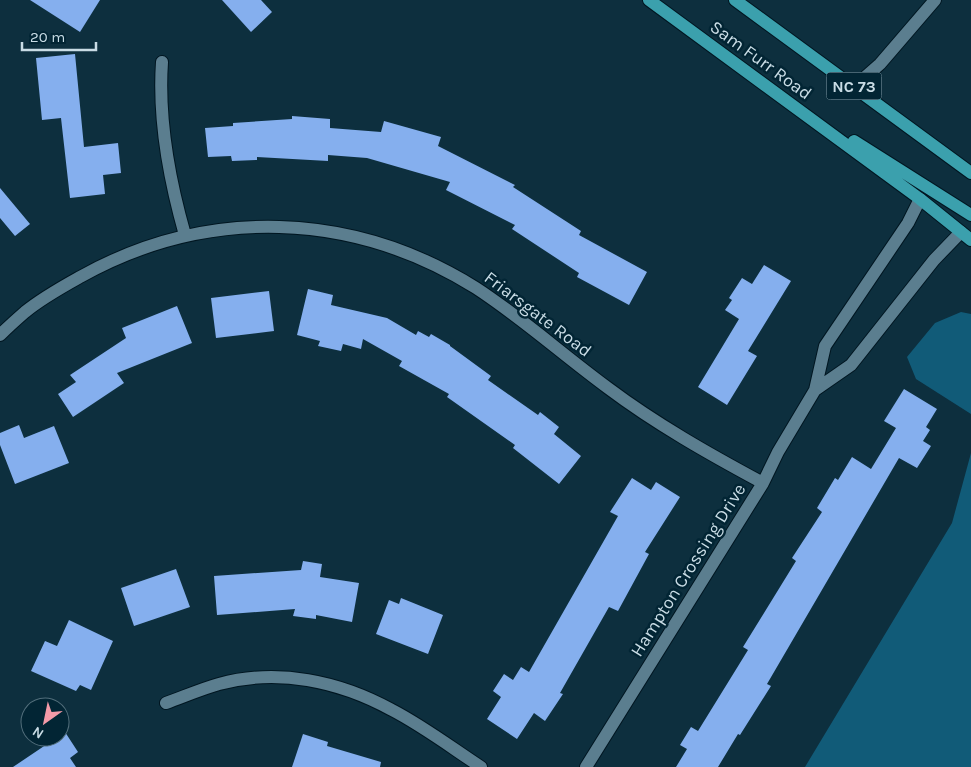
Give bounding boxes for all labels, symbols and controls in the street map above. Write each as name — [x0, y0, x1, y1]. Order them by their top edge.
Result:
street label: Sam Furr Road — [706, 16, 816, 104]
scale bar — [22, 20, 96, 52]
text: 20 m — [30, 28, 65, 46]
road number: NC 73 — [826, 72, 882, 100]
street label: Friarsgate Road — [480, 266, 596, 362]
street label: Hampton Crossing Drive — [626, 479, 750, 661]
north arrow — [20, 697, 70, 747]
text: N — [29, 723, 47, 742]

